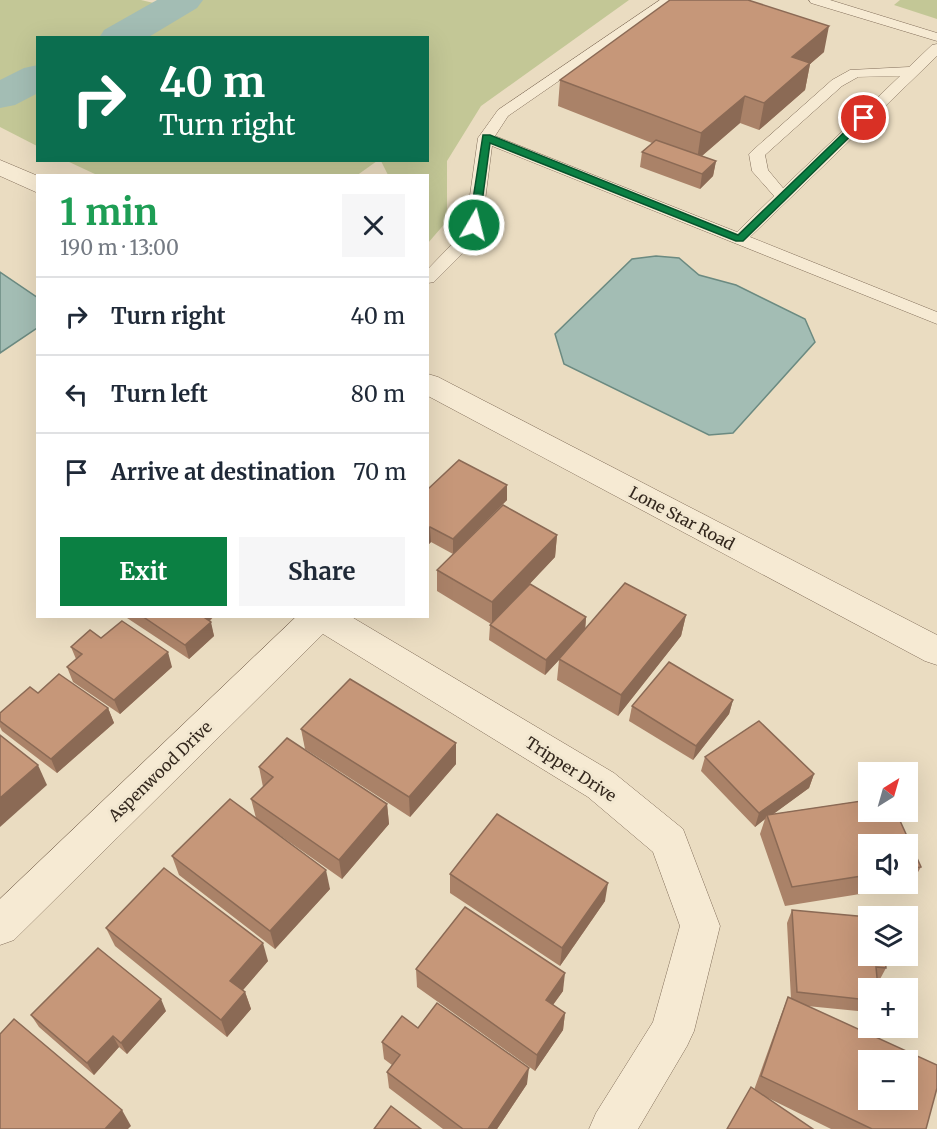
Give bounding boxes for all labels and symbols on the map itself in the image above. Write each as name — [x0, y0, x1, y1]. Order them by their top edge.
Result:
pin — [838, 92, 889, 143]
position arrow — [442, 193, 506, 257]
street label: Lone Star Road — [626, 482, 738, 554]
street label: Aspenwood Drive — [103, 717, 216, 826]
street label: Tripper Drive — [522, 732, 620, 806]
north arrow — [858, 762, 918, 822]

